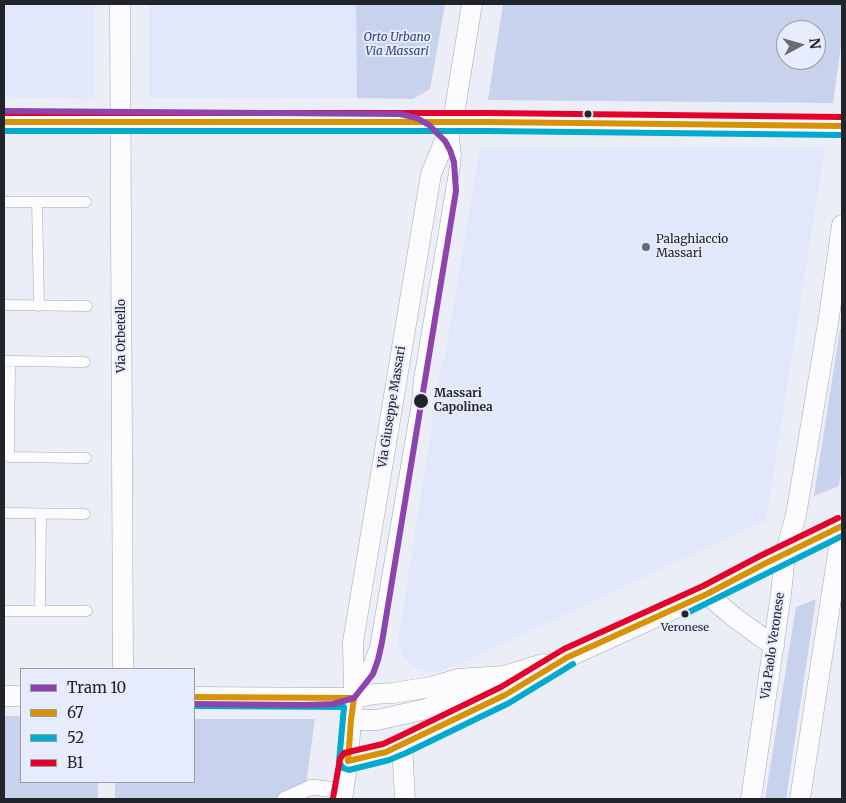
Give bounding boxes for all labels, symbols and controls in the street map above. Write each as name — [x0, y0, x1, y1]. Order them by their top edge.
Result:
north arrow — [776, 20, 826, 70]
park label: Orto Urbano Via Massari — [363, 31, 431, 59]
text: N — [805, 37, 824, 50]
unlabelled marker — [583, 109, 593, 119]
place label: Palaghiaccio Massari — [656, 233, 728, 261]
marker: Palaghiaccio Massari — [640, 241, 652, 253]
street label: Via Orbetello — [115, 299, 129, 373]
street label: Via Giuseppe Massari — [375, 345, 409, 469]
place label: Massari Capolinea — [434, 387, 493, 415]
marker: Massari Capolinea — [412, 392, 430, 410]
street label: Via Paolo Veronese — [758, 592, 788, 700]
marker: Veronese — [680, 609, 690, 619]
place label: Veronese — [661, 621, 709, 635]
legend — [20, 668, 195, 783]
text: Tram 10 — [67, 678, 126, 697]
text: 67 — [67, 703, 83, 722]
text: 52 — [67, 728, 84, 747]
text: B1 — [67, 753, 84, 772]

